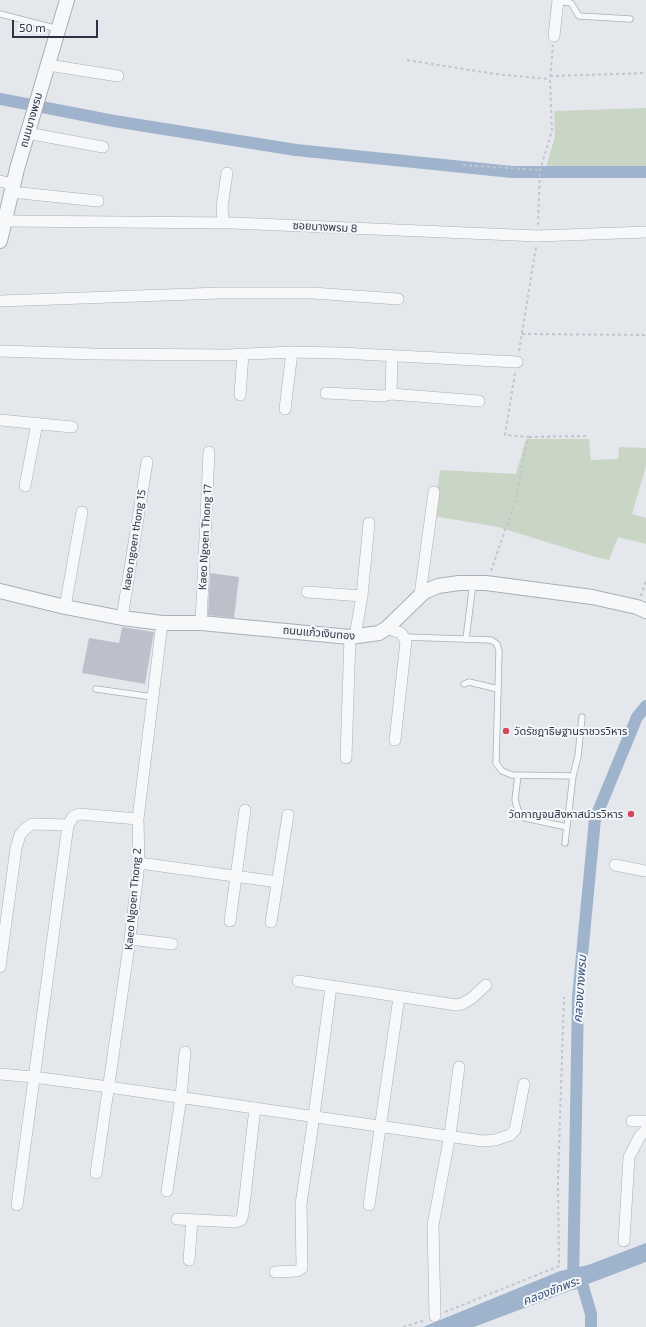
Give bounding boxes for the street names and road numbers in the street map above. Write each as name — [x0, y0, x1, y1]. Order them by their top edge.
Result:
street label: ถนนบางพรม — [17, 91, 45, 149]
street label: ซอยบางพรม 8 — [292, 219, 358, 235]
street label: Kaeo Ngoen Thong 17 — [196, 484, 214, 590]
street label: kaeo ngoen thong 15 — [120, 489, 148, 591]
street label: ถนนแก้วเงินทอง — [282, 623, 356, 643]
street label: Kaeo Ngoen Thong 2 — [122, 848, 144, 950]

